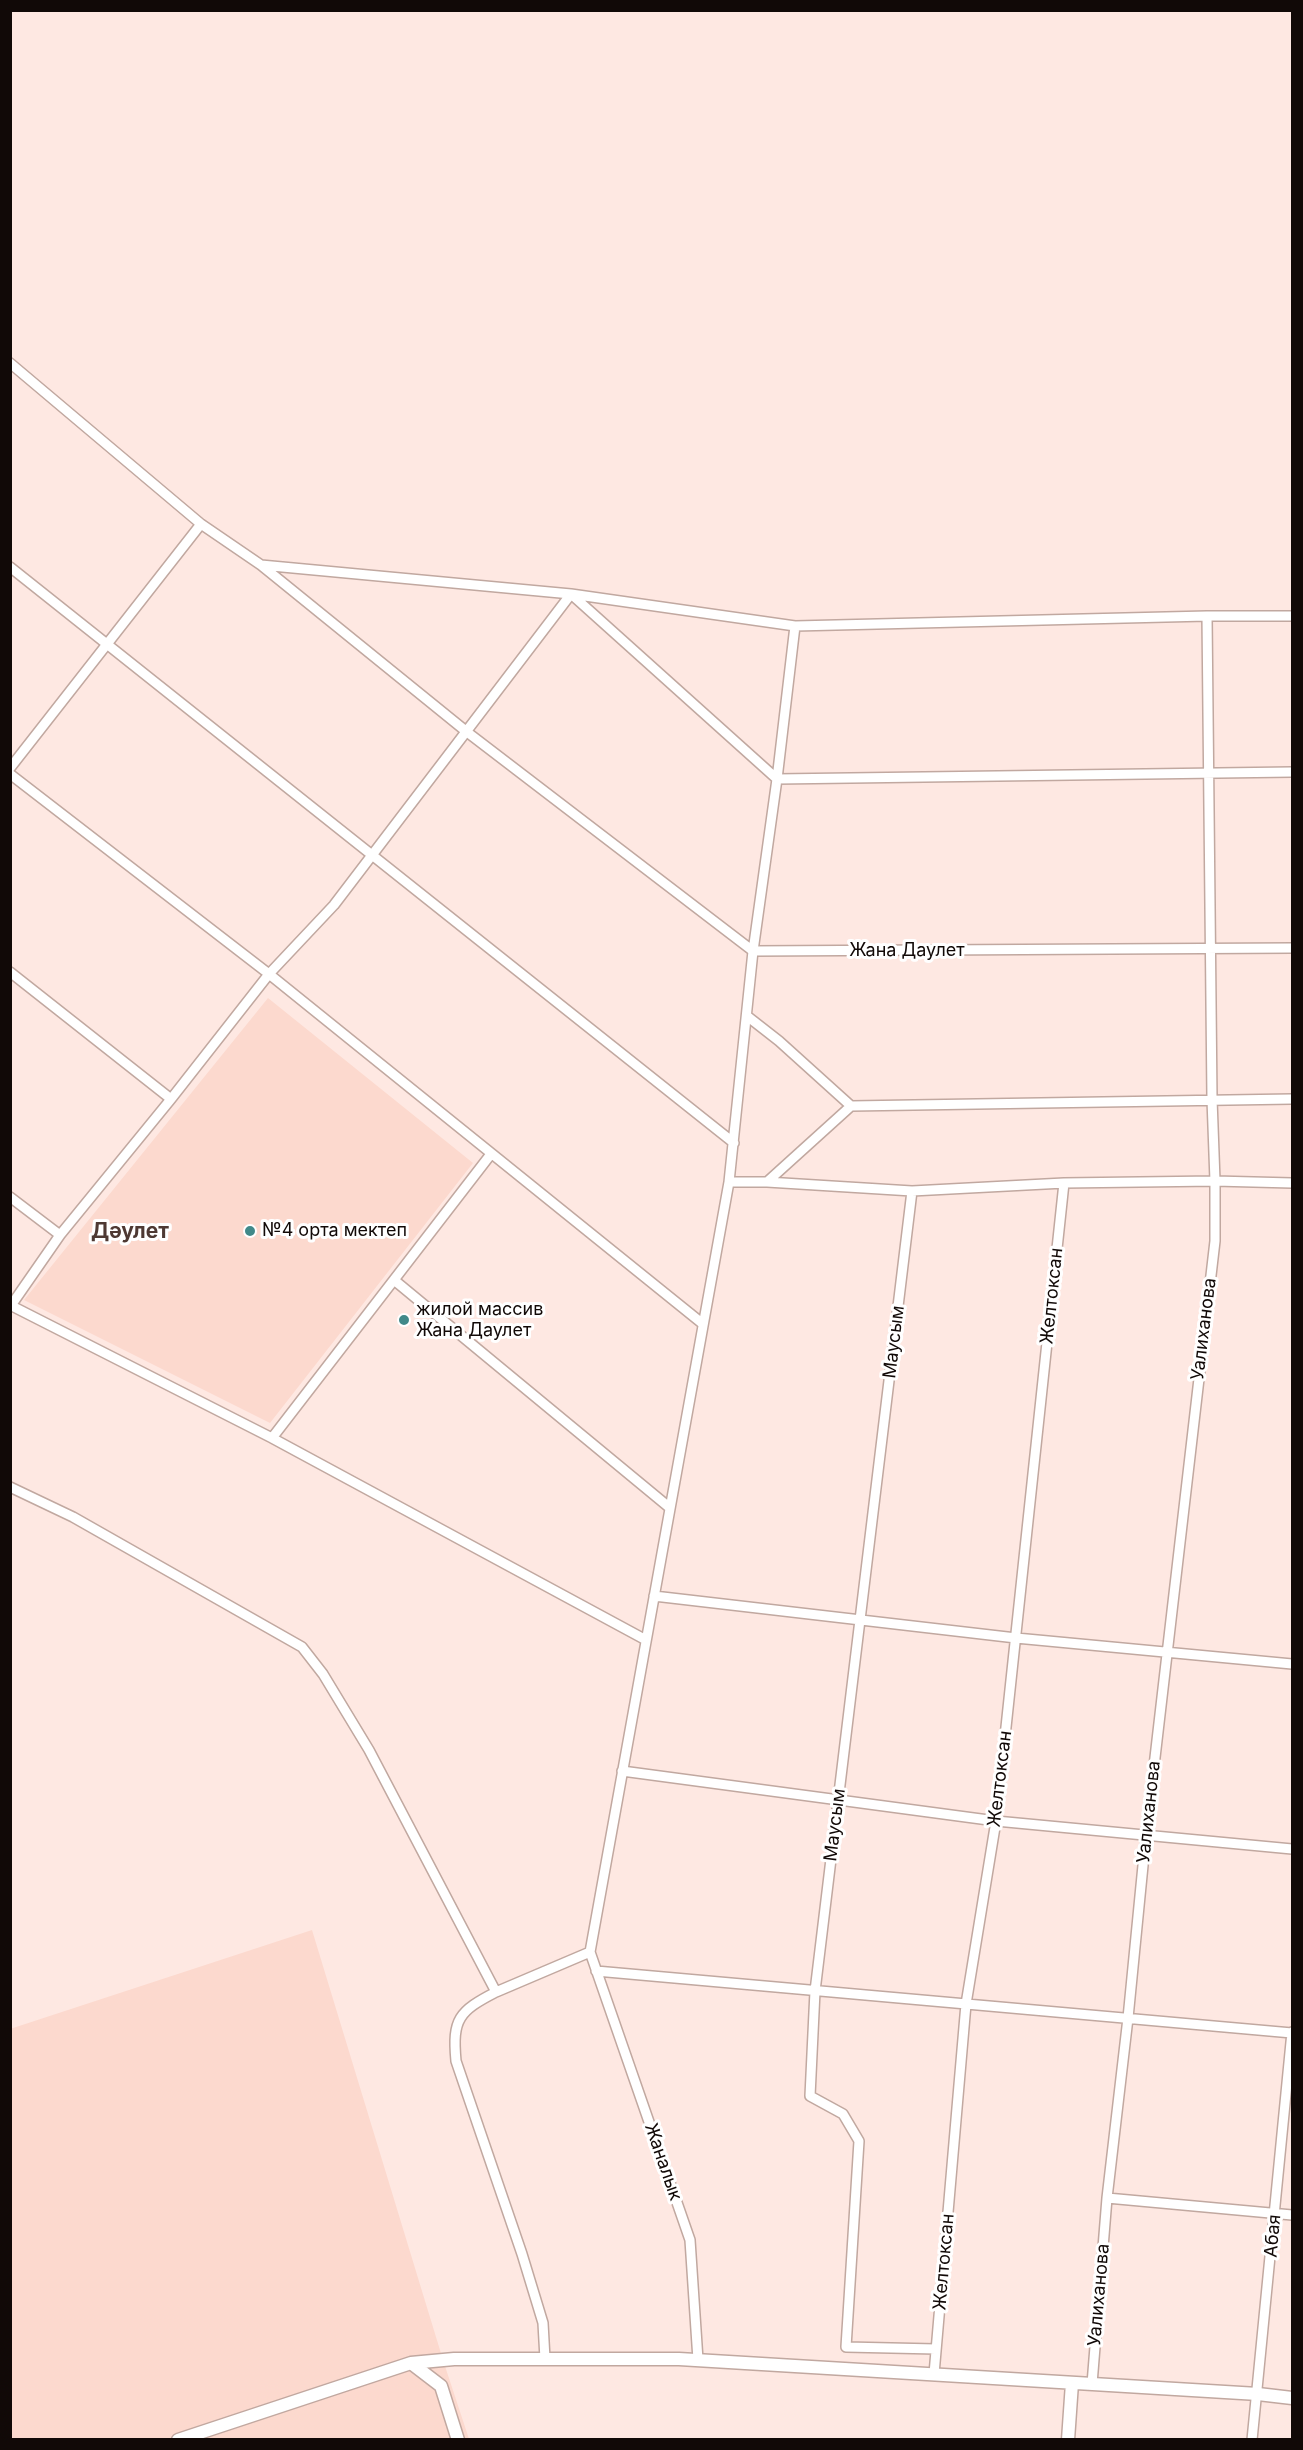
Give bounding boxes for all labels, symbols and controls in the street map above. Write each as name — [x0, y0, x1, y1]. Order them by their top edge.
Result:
street label: Жана Даулет — [849, 940, 965, 962]
district label: Дәулет — [91, 1219, 169, 1245]
place label: №4 орта мектеп — [262, 1220, 407, 1242]
marker: №4 орта мектеп — [243, 1224, 257, 1238]
street label: Желтоксан — [1036, 1247, 1068, 1345]
street label: Уалиханова — [1187, 1277, 1221, 1381]
place label: жилой массив Жана Даулет — [416, 1299, 543, 1342]
street label: Маусым — [879, 1304, 909, 1380]
marker: жилой массив Жана Даулет — [397, 1313, 411, 1327]
street label: Желтоксан — [983, 1730, 1017, 1828]
street label: Уалиханова — [1133, 1760, 1165, 1864]
street label: Маусым — [820, 1787, 850, 1863]
street label: Жаналык — [640, 2120, 686, 2204]
street label: Желтоксан — [929, 2213, 959, 2311]
street label: Абая — [1260, 2214, 1286, 2258]
street label: Уалиханова — [1084, 2243, 1114, 2347]

